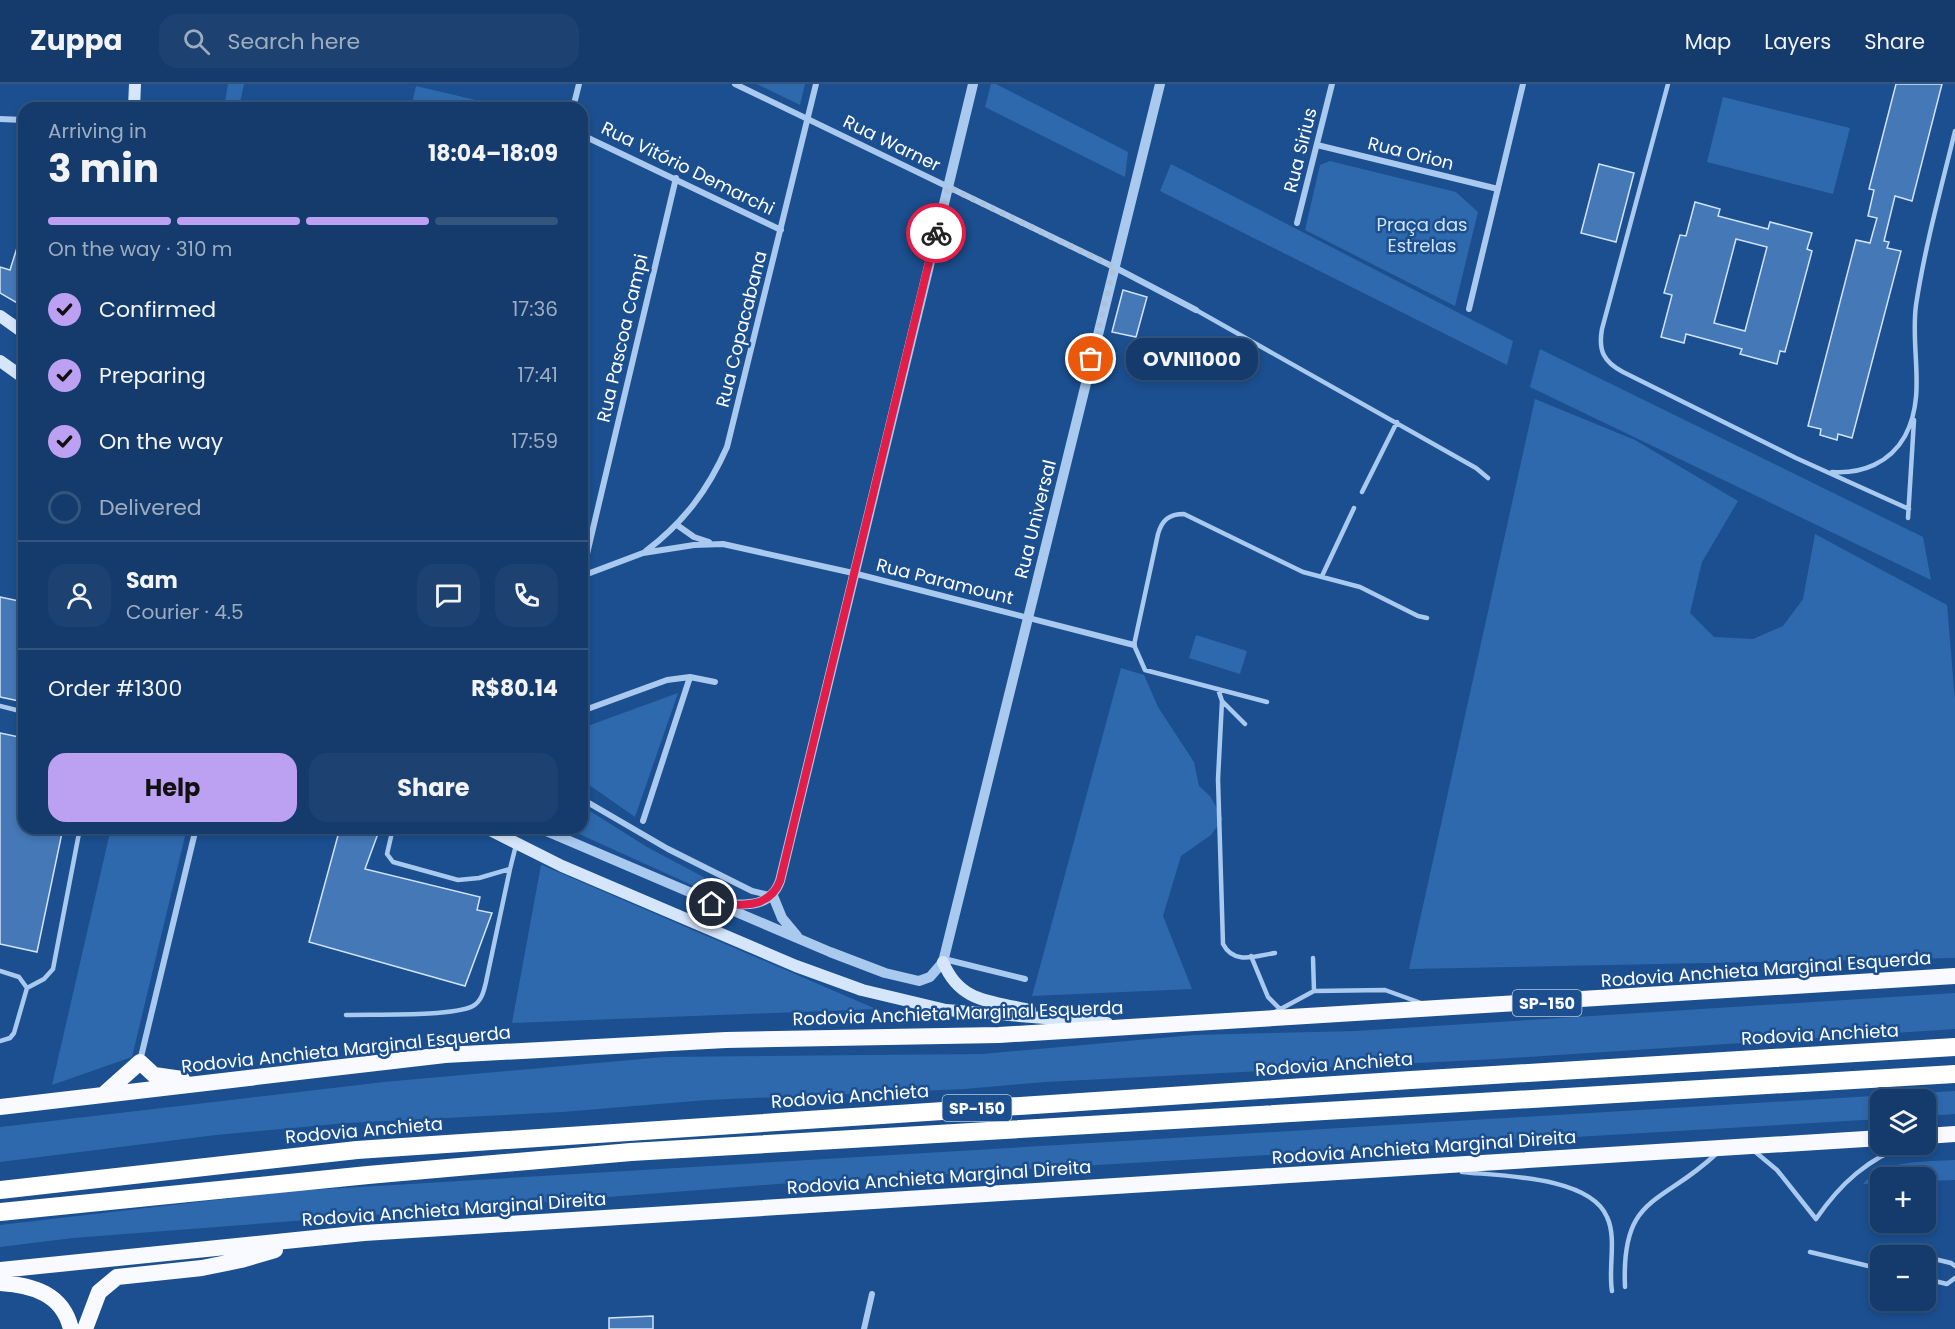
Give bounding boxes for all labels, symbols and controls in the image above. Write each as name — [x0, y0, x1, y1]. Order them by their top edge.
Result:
search box — [159, 14, 579, 68]
text: Zuppa — [30, 21, 123, 60]
icon: search — [180, 25, 213, 58]
text: Search here — [228, 26, 360, 57]
text: Map — [1685, 27, 1731, 56]
text: Layers — [1764, 27, 1831, 56]
text: Share — [1864, 27, 1925, 56]
street label: Rua Sirius — [1277, 105, 1323, 195]
street label: Rua Warner — [839, 109, 945, 177]
street label: Rua Vitório Demarchi — [597, 115, 779, 221]
text: Arriving in — [48, 117, 147, 145]
street label: Rua Orion — [1365, 130, 1457, 176]
text: 18:04–18:09 — [428, 138, 558, 169]
text: 3 min — [48, 141, 159, 196]
courier — [906, 203, 966, 263]
park label: Praça das Estrelas — [1377, 212, 1467, 258]
icon: bike — [920, 217, 953, 250]
text: On the way · 310 m — [48, 235, 232, 263]
street label: Rua Copacabana — [709, 248, 773, 410]
street label: Rua Pascoa Campi — [590, 251, 654, 425]
icon: check — [48, 293, 81, 326]
text: Confirmed — [99, 294, 216, 325]
text: 17:36 — [512, 295, 558, 323]
pin — [1065, 333, 1116, 384]
callout: OVNI1000 — [1127, 338, 1259, 380]
icon: bag — [1074, 342, 1107, 375]
text: OVNI1000 — [1143, 345, 1241, 373]
icon: check — [48, 359, 81, 392]
text: Preparing — [99, 360, 206, 391]
text: 17:41 — [517, 361, 558, 389]
icon: check — [48, 425, 81, 458]
text: On the way — [99, 426, 223, 457]
text: 17:59 — [511, 427, 558, 455]
street label: Rua Universal — [1008, 457, 1062, 581]
text: Delivered — [99, 492, 202, 523]
street label: Rua Paramount — [874, 552, 1016, 610]
button: person — [48, 564, 111, 627]
button: chat — [417, 564, 480, 627]
button: phone — [495, 564, 558, 627]
text: Sam — [126, 565, 178, 596]
text: Courier · 4.5 — [126, 598, 244, 626]
text: Order #1300 — [48, 673, 182, 704]
text: R$80.14 — [471, 673, 558, 704]
button: Help — [48, 753, 297, 822]
button: Share — [309, 753, 558, 822]
pin — [686, 878, 737, 929]
icon: home — [695, 887, 728, 920]
street label: Rodovia Anchieta Marginal Esquerda — [1600, 945, 1932, 993]
road number: SP-150 — [1512, 990, 1582, 1016]
street label: Rodovia Anchieta Marginal Esquerda — [792, 995, 1124, 1031]
street label: Rodovia Anchieta — [1740, 1017, 1900, 1051]
street label: Rodovia Anchieta Marginal Esquerda — [180, 1019, 512, 1079]
street label: Rodovia Anchieta — [1254, 1046, 1414, 1082]
street label: Rodovia Anchieta — [770, 1078, 930, 1114]
map controls — [1870, 1089, 1936, 1311]
button: layers — [1870, 1089, 1936, 1155]
road number: SP-150 — [942, 1095, 1012, 1121]
street label: Rodovia Anchieta — [284, 1111, 444, 1149]
street label: Rodovia Anchieta Marginal Direita — [1271, 1124, 1577, 1170]
street label: Rodovia Anchieta Marginal Direita — [786, 1154, 1092, 1200]
button: + — [1870, 1167, 1936, 1233]
street label: Rodovia Anchieta Marginal Direita — [301, 1186, 607, 1232]
button: − — [1870, 1245, 1936, 1311]

